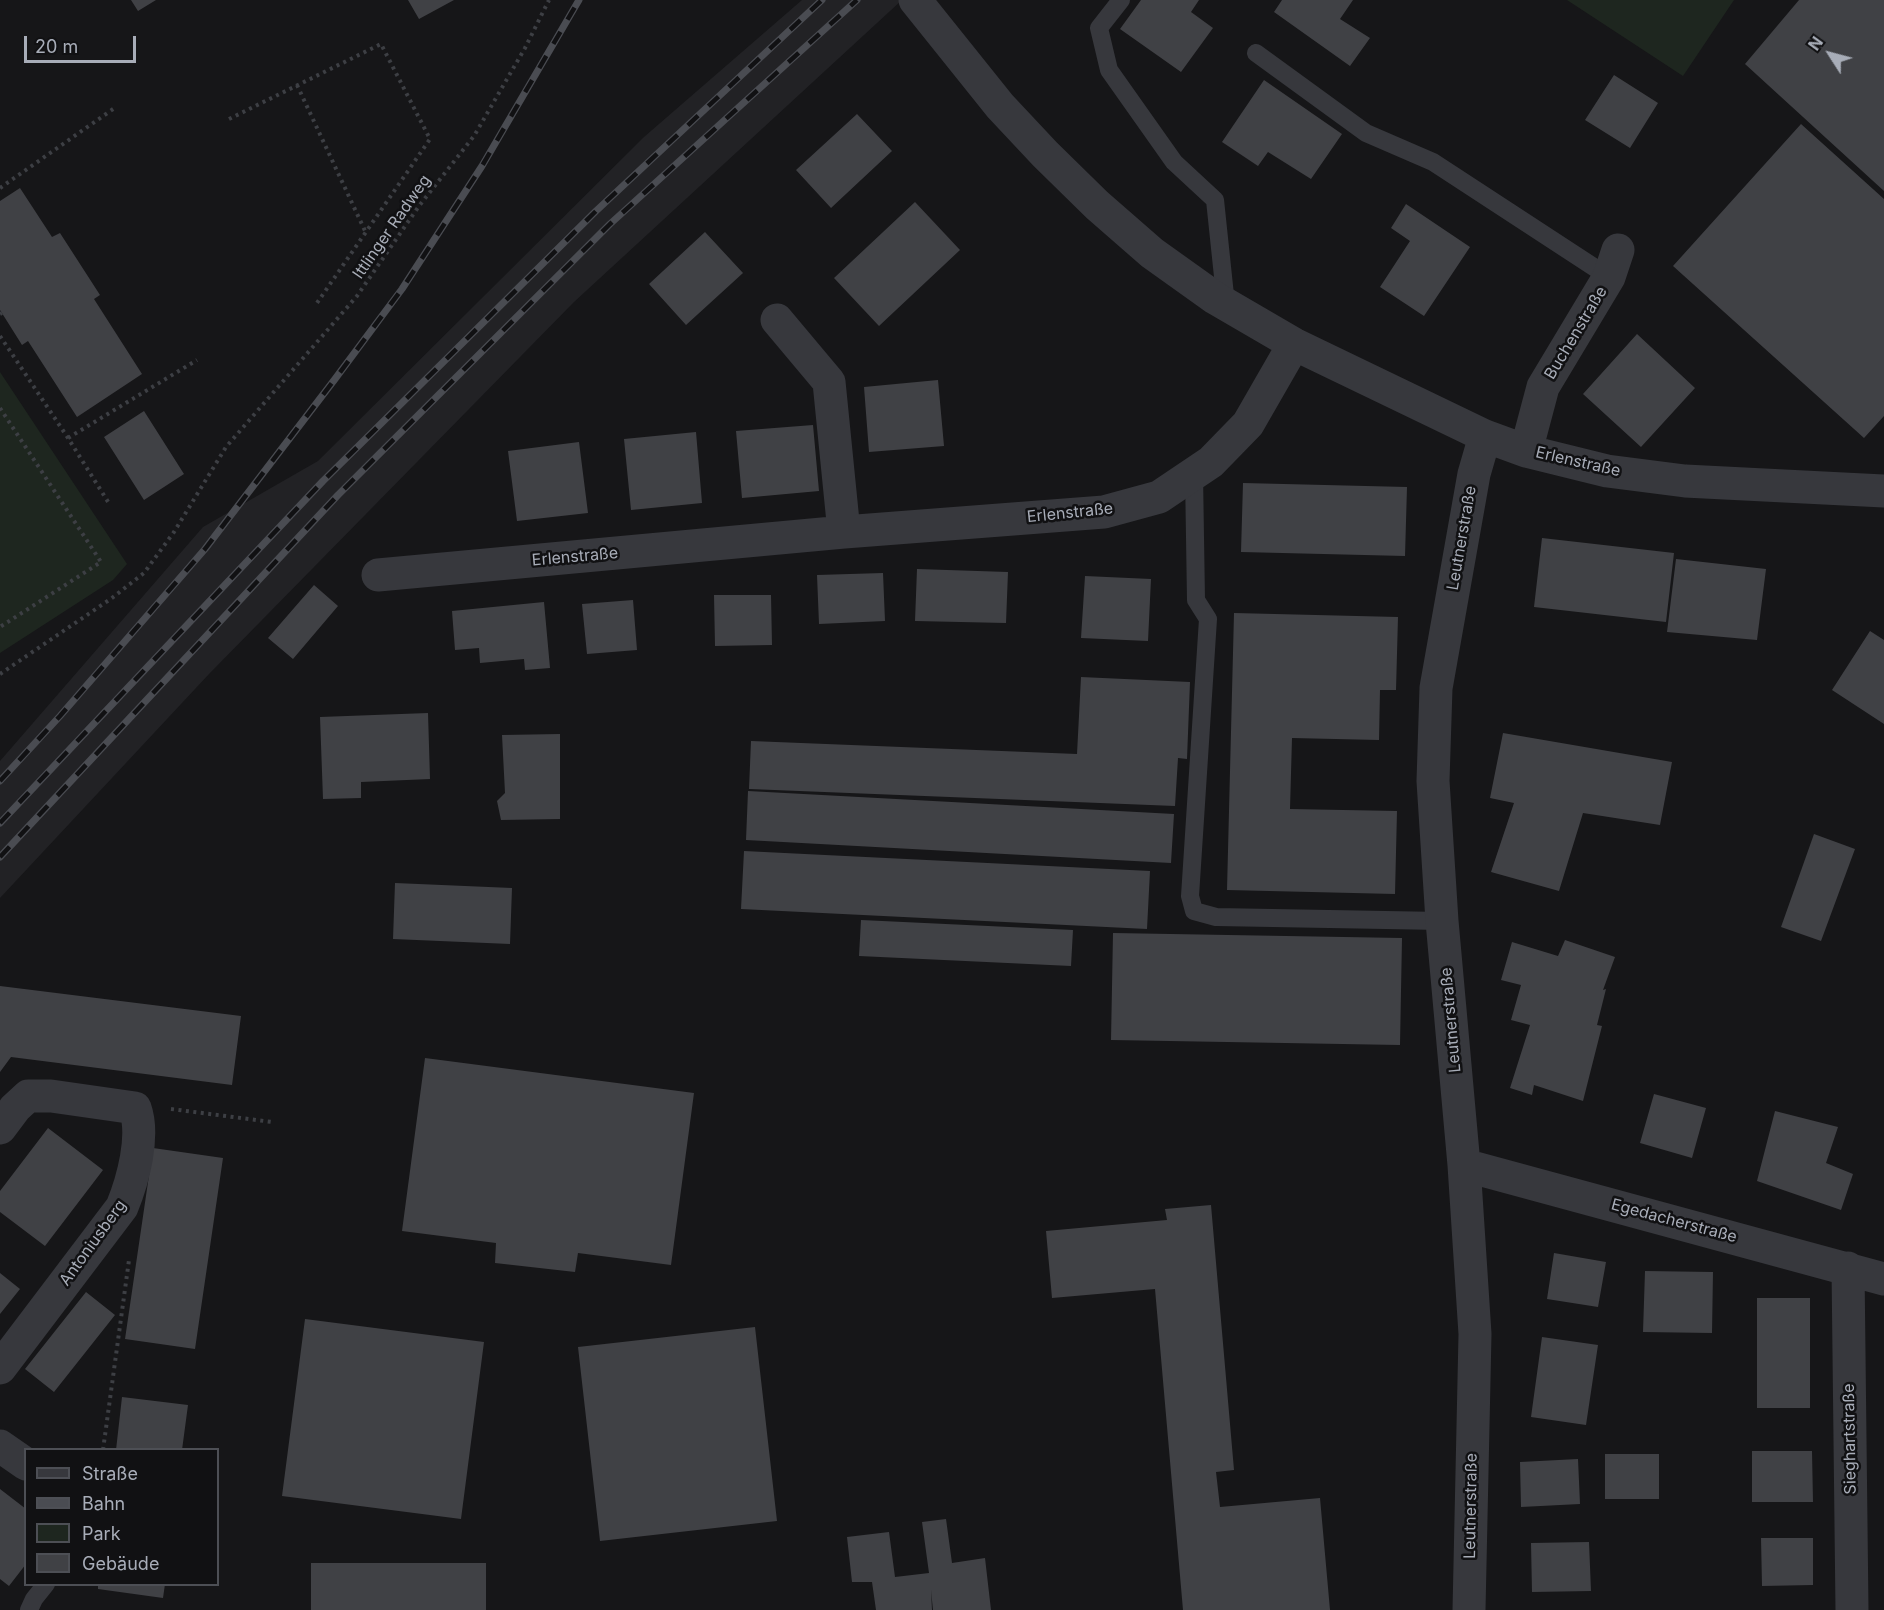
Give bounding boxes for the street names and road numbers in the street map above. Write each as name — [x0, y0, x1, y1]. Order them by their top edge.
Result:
street label: Ittlinger Radweg — [349, 171, 435, 283]
street label: Buchenstraße — [1541, 283, 1611, 383]
street label: Erlenstraße — [1534, 443, 1622, 481]
street label: Leutnerstraße — [1443, 484, 1481, 592]
street label: Erlenstraße — [1026, 499, 1114, 527]
street label: Erlenstraße — [531, 544, 619, 570]
street label: Leutnerstraße — [1437, 966, 1465, 1074]
street label: Egedacherstraße — [1609, 1195, 1739, 1247]
street label: Antoniusberg — [56, 1196, 130, 1290]
street label: Sieghartstraße — [1839, 1383, 1861, 1495]
street label: Leutnerstraße — [1460, 1453, 1482, 1559]

